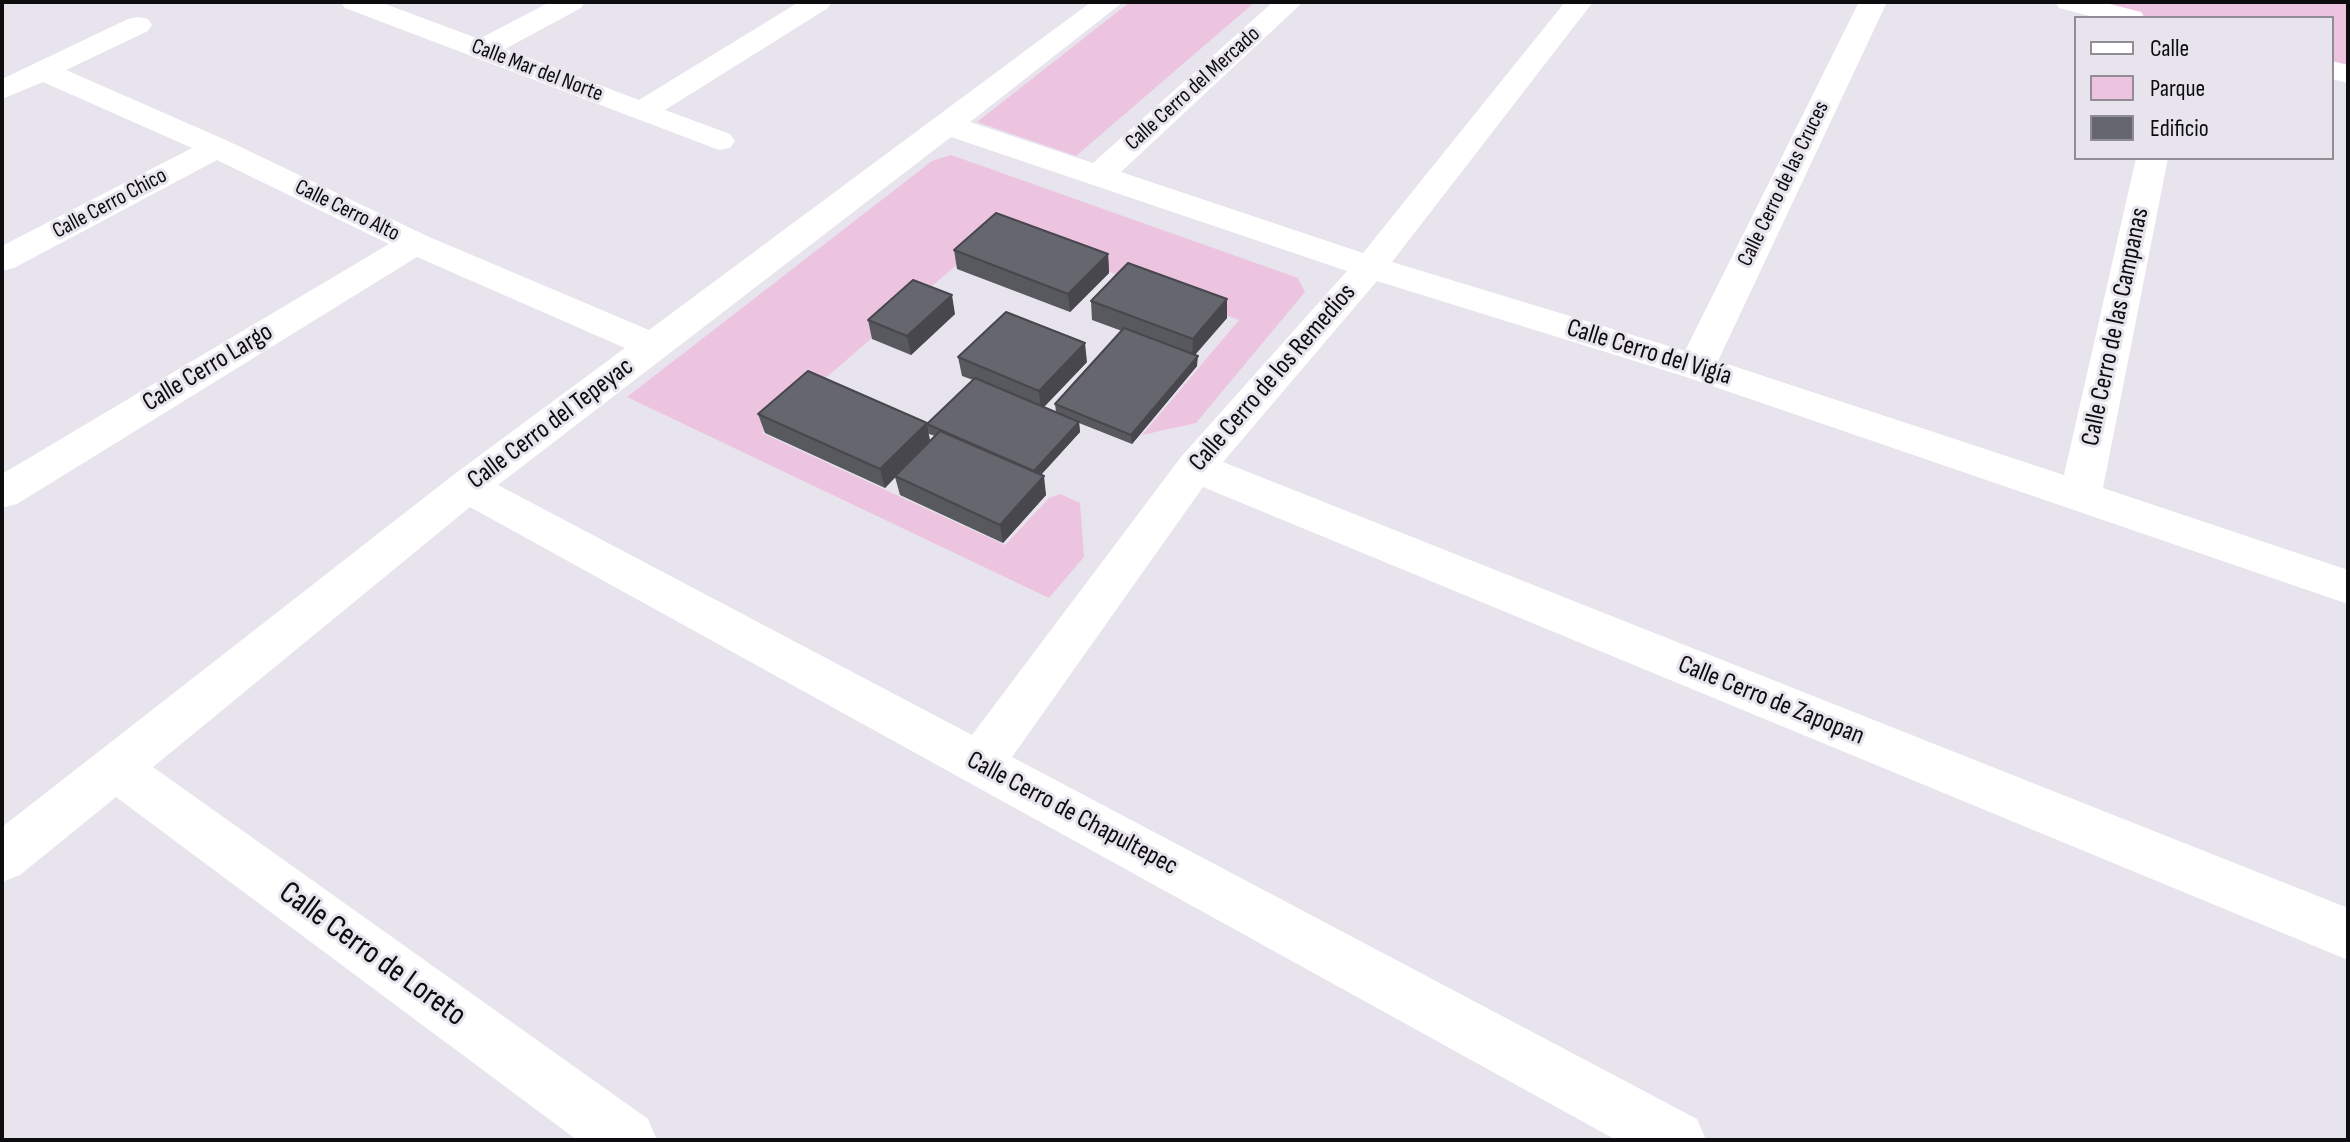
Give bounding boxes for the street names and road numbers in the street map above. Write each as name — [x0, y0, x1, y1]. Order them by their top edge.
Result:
street label: Calle Cerro del Mercado — [1120, 22, 1266, 156]
street label: Calle Mar del Norte — [468, 34, 606, 108]
street label: Calle Cerro de las Cruces — [1733, 97, 1835, 271]
street label: Calle Cerro Chico — [48, 163, 172, 245]
street label: Calle Cerro Alto — [290, 174, 404, 248]
street label: Calle Cerro de las Campanas — [2076, 205, 2156, 449]
street label: Calle Cerro de los Remedios — [1183, 278, 1363, 478]
street label: Calle Cerro del Vigía — [1563, 313, 1735, 393]
street label: Calle Cerro Largo — [137, 317, 279, 419]
street label: Calle Cerro del Tepeyac — [462, 352, 640, 496]
street label: Calle Cerro de Zapopan — [1673, 649, 1869, 753]
street label: Calle Cerro de Chapultepec — [961, 745, 1183, 883]
street label: Calle Cerro de Loreto — [271, 874, 473, 1036]

